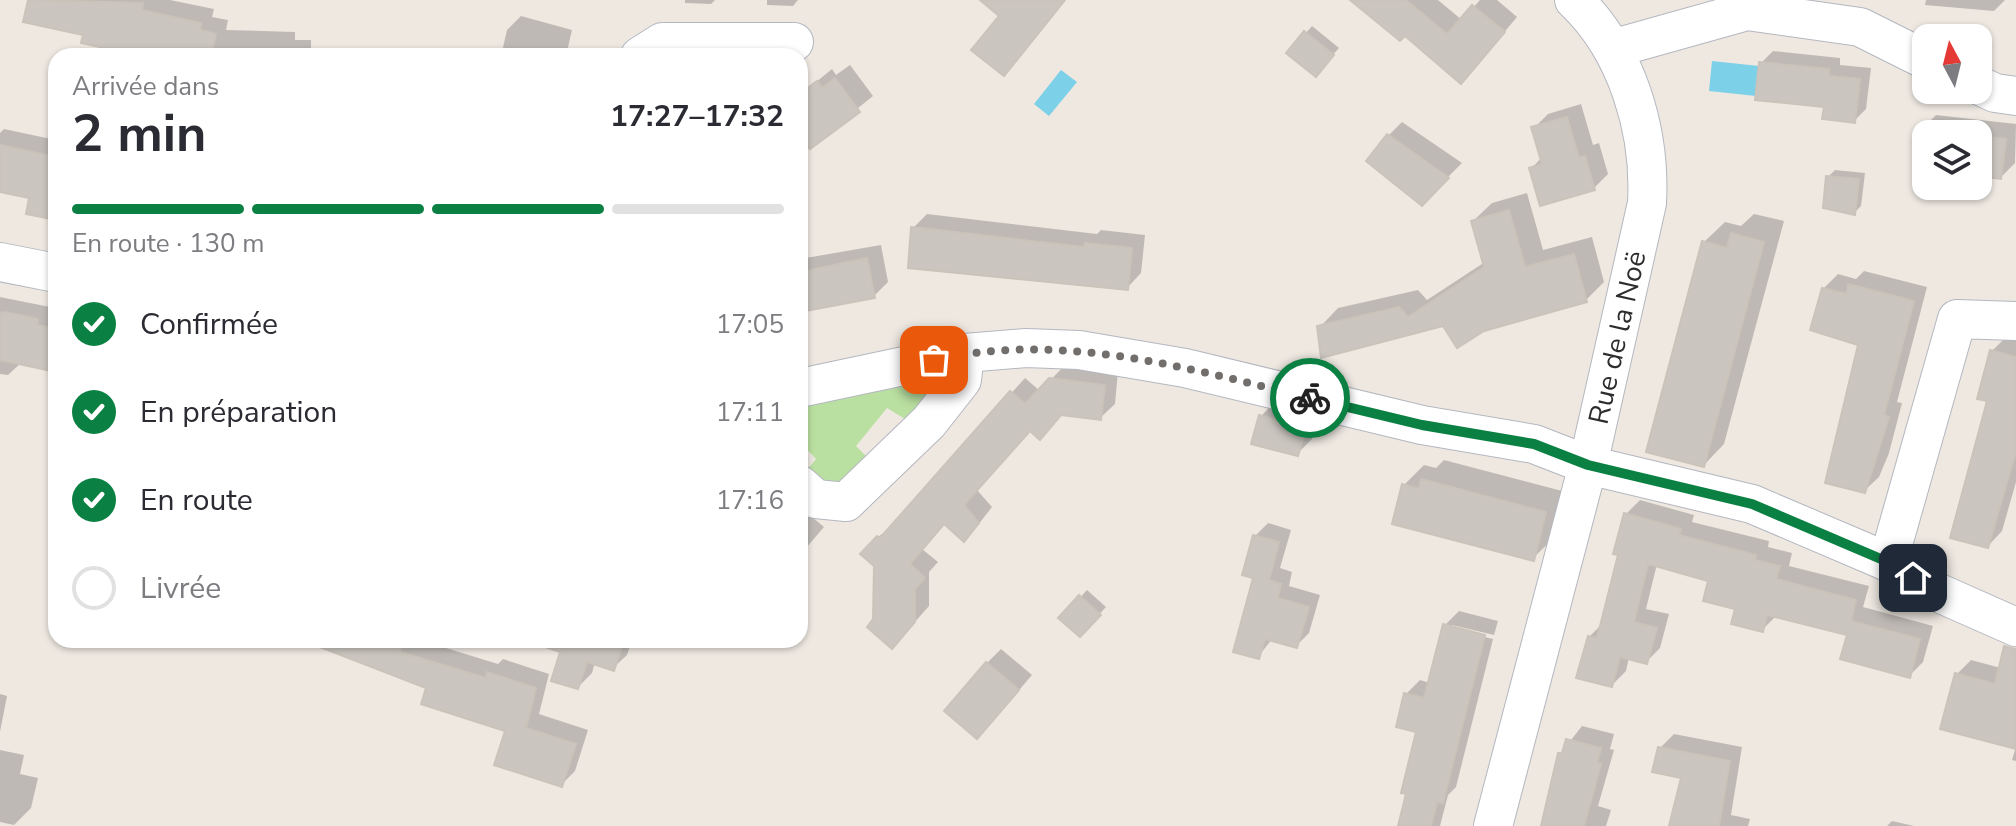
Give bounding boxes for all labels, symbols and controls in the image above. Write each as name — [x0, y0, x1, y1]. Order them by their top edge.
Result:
north arrow — [1912, 24, 1992, 104]
map controls — [1912, 24, 1992, 200]
text: Arrivée dans — [72, 69, 219, 104]
text: 17:27–17:32 — [610, 96, 784, 137]
text: 2 min — [72, 98, 207, 169]
button: layers — [1912, 120, 1992, 200]
text: En route · 130 m — [72, 226, 265, 261]
street label: Rue de la Noë — [1580, 247, 1656, 428]
icon: check — [72, 302, 116, 346]
text: Confirmée — [140, 304, 278, 345]
text: 17:05 — [716, 307, 784, 342]
pin — [900, 326, 968, 394]
icon: bag — [912, 338, 956, 382]
courier — [1270, 358, 1350, 438]
icon: bike — [1288, 376, 1332, 420]
icon: check — [72, 390, 116, 434]
text: En préparation — [140, 392, 337, 433]
text: 17:11 — [716, 395, 784, 430]
icon: check — [72, 478, 116, 522]
text: En route — [140, 480, 253, 521]
text: 17:16 — [716, 483, 784, 518]
pin — [1879, 544, 1947, 612]
icon: home — [1891, 556, 1935, 600]
text: Livrée — [140, 568, 221, 609]

